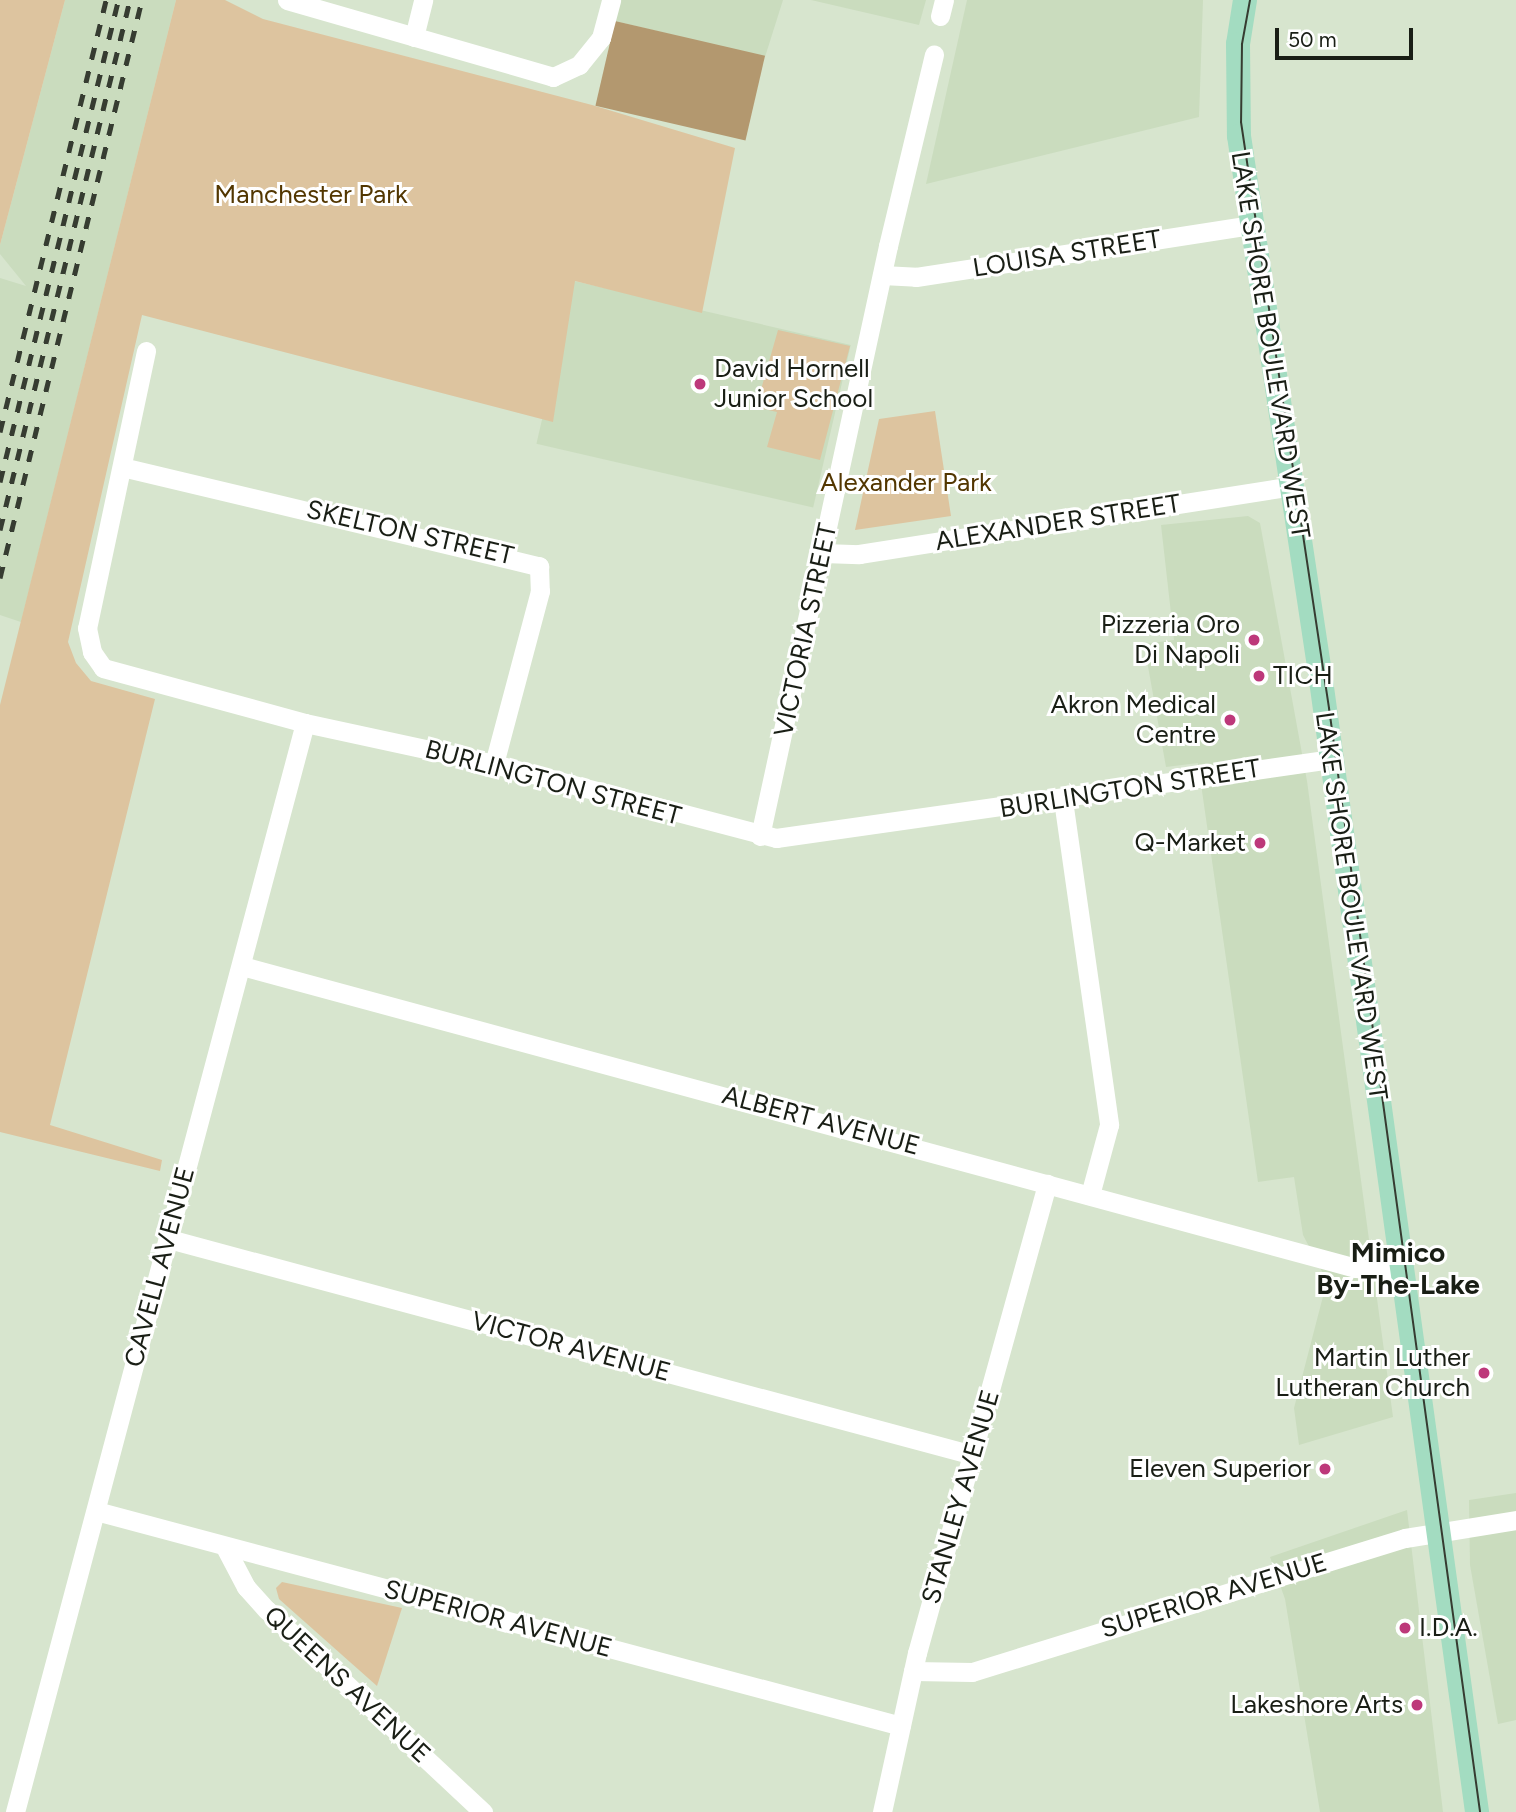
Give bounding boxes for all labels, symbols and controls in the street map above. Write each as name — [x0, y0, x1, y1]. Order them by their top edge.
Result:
scale bar — [1278, 14, 1416, 58]
text: 50 m — [1288, 27, 1337, 52]
street label: LAKE SHORE BOULEVARD WEST — [1224, 149, 1316, 541]
park label: Manchester Park — [214, 179, 408, 211]
street label: LOUISA STREET — [971, 224, 1163, 284]
place label: David Hornell Junior School — [714, 353, 873, 414]
marker: David Hornell Junior School — [692, 376, 708, 392]
park label: Alexander Park — [820, 467, 992, 499]
street label: ALEXANDER STREET — [933, 488, 1183, 558]
street label: SKELTON STREET — [303, 494, 517, 572]
street label: VICTORIA STREET — [768, 520, 844, 740]
place label: Pizzeria Oro Di Napoli — [1101, 609, 1240, 670]
marker: Pizzeria Oro Di Napoli — [1246, 632, 1262, 648]
place label: TICH — [1273, 660, 1333, 692]
marker: TICH — [1251, 668, 1267, 684]
place label: Akron Medical Centre — [1050, 689, 1216, 750]
street label: LAKE SHORE BOULEVARD WEST — [1308, 710, 1394, 1102]
marker: Akron Medical Centre — [1222, 712, 1238, 728]
street label: BURLINGTON STREET — [422, 734, 684, 832]
street label: BURLINGTON STREET — [997, 753, 1263, 825]
place label: Q-Market — [1134, 827, 1246, 859]
marker: Q-Market — [1252, 835, 1268, 851]
street label: ALBERT AVENUE — [719, 1080, 923, 1162]
street label: CAVELL AVENUE — [118, 1164, 202, 1370]
district label: Mimico By-The-Lake — [1316, 1235, 1480, 1301]
street label: VICTOR AVENUE — [468, 1305, 674, 1389]
place label: Martin Luther Lutheran Church — [1275, 1342, 1470, 1404]
marker: Martin Luther Lutheran Church — [1476, 1365, 1492, 1381]
street label: STANLEY AVENUE — [916, 1386, 1006, 1608]
place label: Eleven Superior — [1129, 1453, 1311, 1485]
marker: Eleven Superior — [1317, 1461, 1333, 1477]
street label: SUPERIOR AVENUE — [1097, 1547, 1331, 1645]
street label: SUPERIOR AVENUE — [381, 1574, 615, 1664]
street label: QUEENS AVENUE — [257, 1600, 437, 1770]
place label: I.D.A. — [1419, 1612, 1478, 1644]
marker: I.D.A. — [1397, 1620, 1413, 1636]
place label: Lakeshore Arts — [1230, 1689, 1403, 1721]
marker: Lakeshore Arts — [1409, 1697, 1425, 1713]

